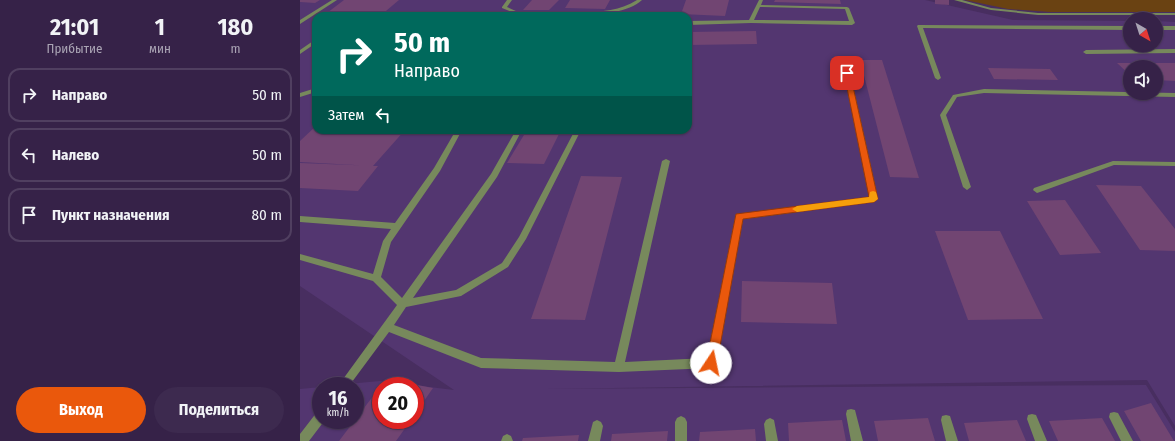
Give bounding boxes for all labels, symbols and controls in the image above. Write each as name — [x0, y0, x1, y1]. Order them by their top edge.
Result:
north arrow — [1123, 12, 1163, 52]
map controls — [1123, 12, 1163, 100]
text: 21:01 — [50, 13, 99, 41]
text: 1 — [155, 13, 165, 41]
text: 180 — [217, 13, 253, 41]
text: 50 m — [394, 26, 450, 59]
icon: right — [328, 28, 380, 80]
text: Прибытие — [47, 41, 102, 56]
text: мин — [149, 41, 171, 56]
text: m — [230, 41, 240, 56]
pin — [830, 56, 864, 90]
text: Направо — [394, 60, 460, 82]
button: sound — [1123, 60, 1163, 100]
icon: arrive — [836, 62, 858, 84]
icon: right — [18, 84, 40, 106]
text: Направо — [52, 86, 107, 104]
text: 50 m — [252, 86, 282, 104]
icon: left — [372, 104, 394, 126]
text: Затем — [328, 106, 364, 124]
icon: left — [18, 144, 40, 166]
text: Налево — [52, 146, 99, 164]
text: 50 m — [252, 146, 282, 164]
icon: arrive — [18, 204, 40, 226]
text: Пункт назначения — [52, 206, 170, 224]
text: 80 m — [252, 206, 282, 224]
position arrow — [690, 342, 732, 384]
speed limit sign: 20 — [372, 377, 424, 429]
text: 16 — [329, 386, 347, 410]
button: Выход — [16, 387, 146, 433]
button: Поделиться — [154, 387, 284, 433]
text: km/h — [327, 407, 349, 419]

